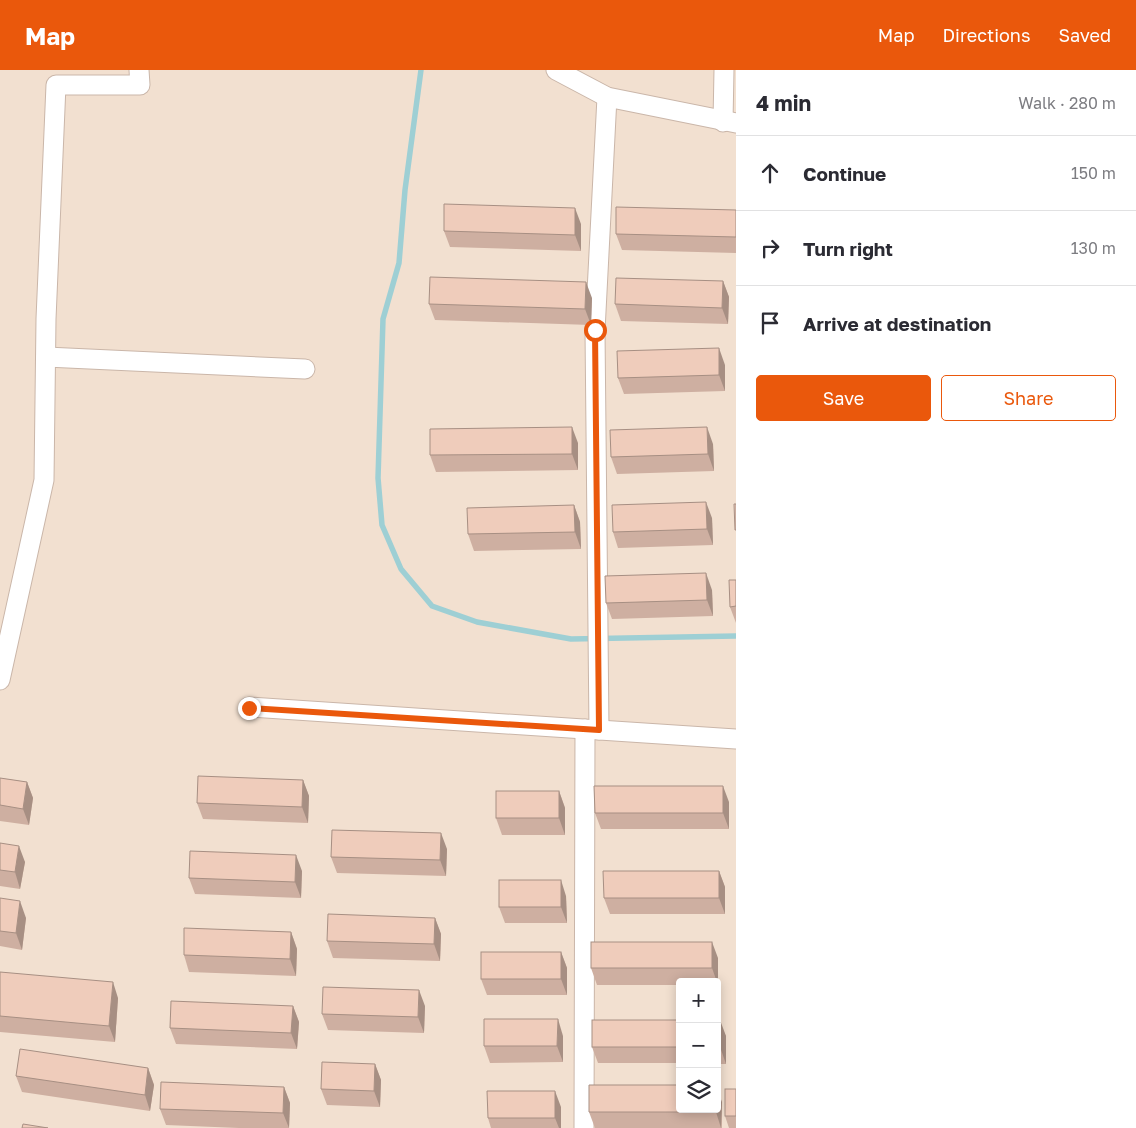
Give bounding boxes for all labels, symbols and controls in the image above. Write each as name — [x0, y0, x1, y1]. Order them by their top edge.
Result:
text: Map — [25, 21, 75, 50]
text: Map — [878, 24, 914, 46]
text: Directions — [942, 24, 1030, 46]
text: Saved — [1058, 24, 1111, 46]
text: 4 min — [756, 90, 811, 116]
text: Walk · 280 m — [1018, 93, 1116, 113]
icon: ahead — [756, 159, 784, 187]
text: Continue — [803, 162, 886, 185]
text: 150 m — [1071, 163, 1116, 183]
icon: right — [756, 234, 784, 262]
text: Turn right — [803, 237, 893, 260]
text: 130 m — [1071, 238, 1116, 258]
icon: arrive — [756, 309, 784, 337]
text: Arrive at destination — [803, 312, 991, 335]
route start — [584, 319, 607, 342]
button: Save — [756, 375, 931, 421]
button: Share — [941, 375, 1116, 421]
route end — [238, 697, 261, 720]
map controls — [676, 978, 721, 1113]
button: + — [676, 978, 721, 1023]
button: − — [676, 1023, 721, 1068]
button: layers — [676, 1068, 721, 1113]

